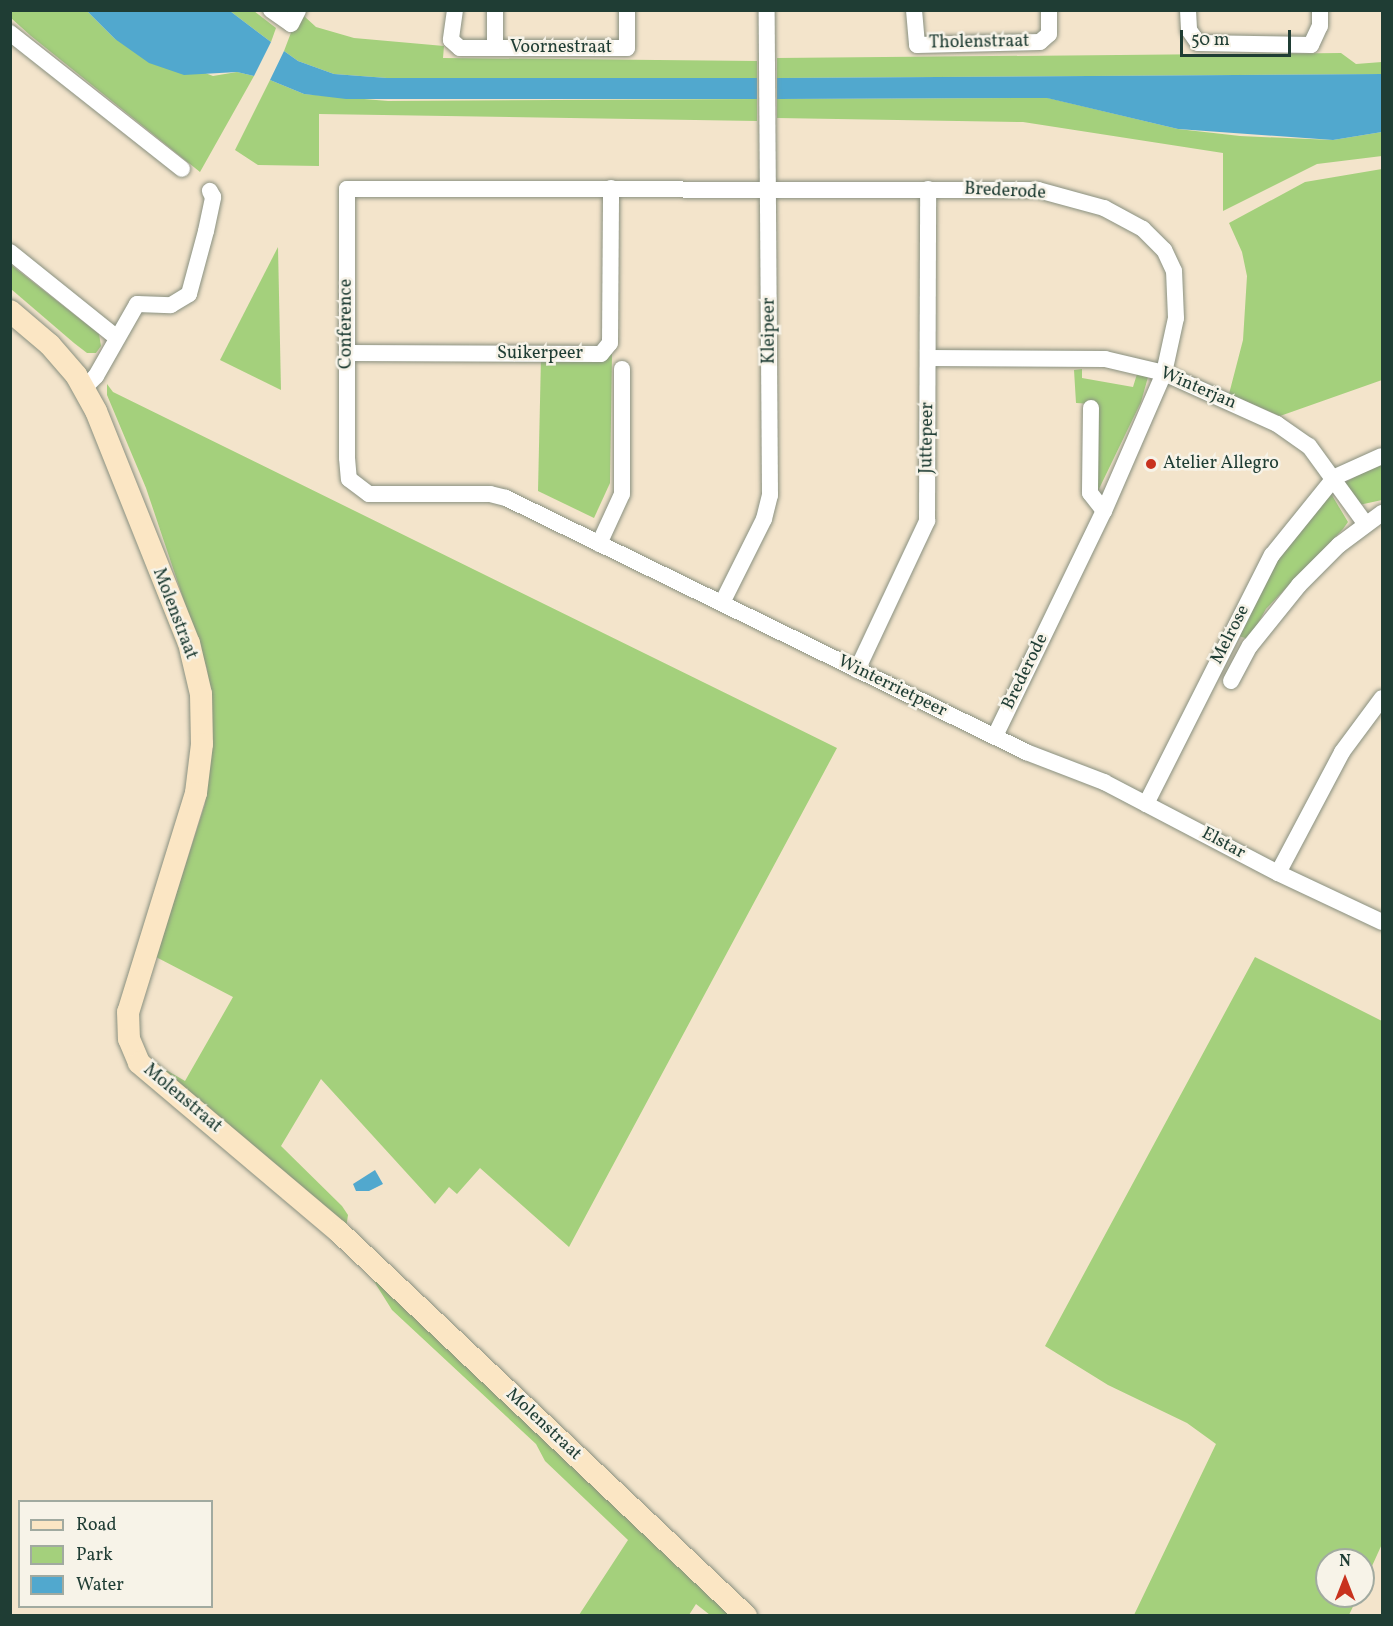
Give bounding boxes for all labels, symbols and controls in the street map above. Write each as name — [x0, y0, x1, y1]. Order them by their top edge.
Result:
scale bar — [1183, 18, 1294, 56]
text: 50 m — [1191, 28, 1230, 53]
street label: Tholenstraat — [929, 31, 1029, 55]
street label: Voornestraat — [510, 37, 612, 59]
street label: Brederode — [964, 179, 1046, 205]
street label: Conference — [336, 279, 358, 369]
street label: Kleipeer — [759, 298, 781, 364]
street label: Suikerpeer — [497, 343, 583, 365]
street label: Winterjan — [1157, 363, 1239, 415]
street label: Juttepeer — [917, 402, 939, 474]
place label: Atelier Allegro — [1163, 453, 1279, 475]
marker: Atelier Allegro — [1144, 457, 1158, 471]
street label: Molenstraat — [147, 565, 201, 663]
street label: Melrose — [1207, 602, 1255, 668]
street label: Brederode — [998, 631, 1054, 713]
street label: Winterrietpeer — [834, 651, 950, 723]
street label: Elstar — [1197, 823, 1249, 865]
street label: Molenstraat — [138, 1060, 226, 1138]
street label: Molenstraat — [501, 1384, 585, 1466]
legend — [18, 1500, 213, 1608]
text: Road — [76, 1513, 117, 1538]
text: Park — [76, 1543, 113, 1568]
north arrow — [1315, 1548, 1375, 1608]
text: N — [1339, 1551, 1351, 1573]
text: Water — [76, 1573, 124, 1598]

